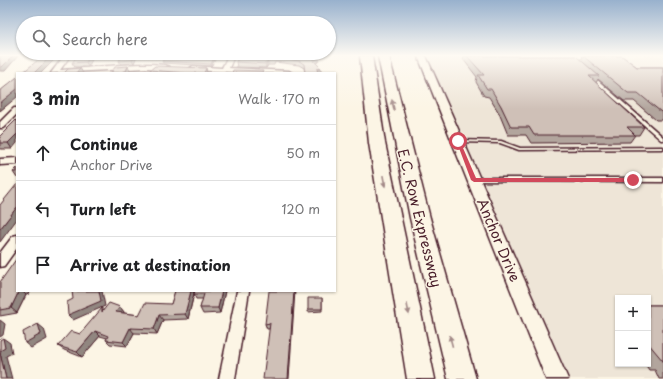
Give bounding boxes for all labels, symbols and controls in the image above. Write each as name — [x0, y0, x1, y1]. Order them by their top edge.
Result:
search box — [16, 16, 336, 60]
icon: search — [30, 27, 52, 49]
text: Search here — [62, 27, 148, 50]
text: 3 min — [32, 85, 80, 111]
text: Walk · 170 m — [238, 89, 320, 108]
one-way arrow — [390, 99, 396, 111]
text: Continue — [70, 132, 138, 155]
route start — [449, 132, 467, 150]
icon: ahead — [32, 142, 54, 164]
text: 50 m — [286, 143, 320, 162]
street label: E.C. Row Expressway — [393, 147, 447, 289]
text: Anchor Drive — [70, 155, 153, 174]
route end — [624, 171, 642, 189]
one-way arrow — [382, 175, 388, 187]
street label: Anchor Drive — [472, 195, 526, 285]
text: Turn left — [70, 197, 136, 220]
icon: left — [32, 198, 54, 220]
text: 120 m — [281, 199, 320, 218]
text: Arrive at destination — [70, 253, 231, 276]
icon: arrive — [32, 254, 54, 276]
map controls — [615, 295, 651, 367]
button: + — [615, 295, 651, 331]
one-way arrow — [405, 303, 411, 315]
button: − — [615, 331, 651, 367]
one-way arrow — [448, 335, 454, 347]

